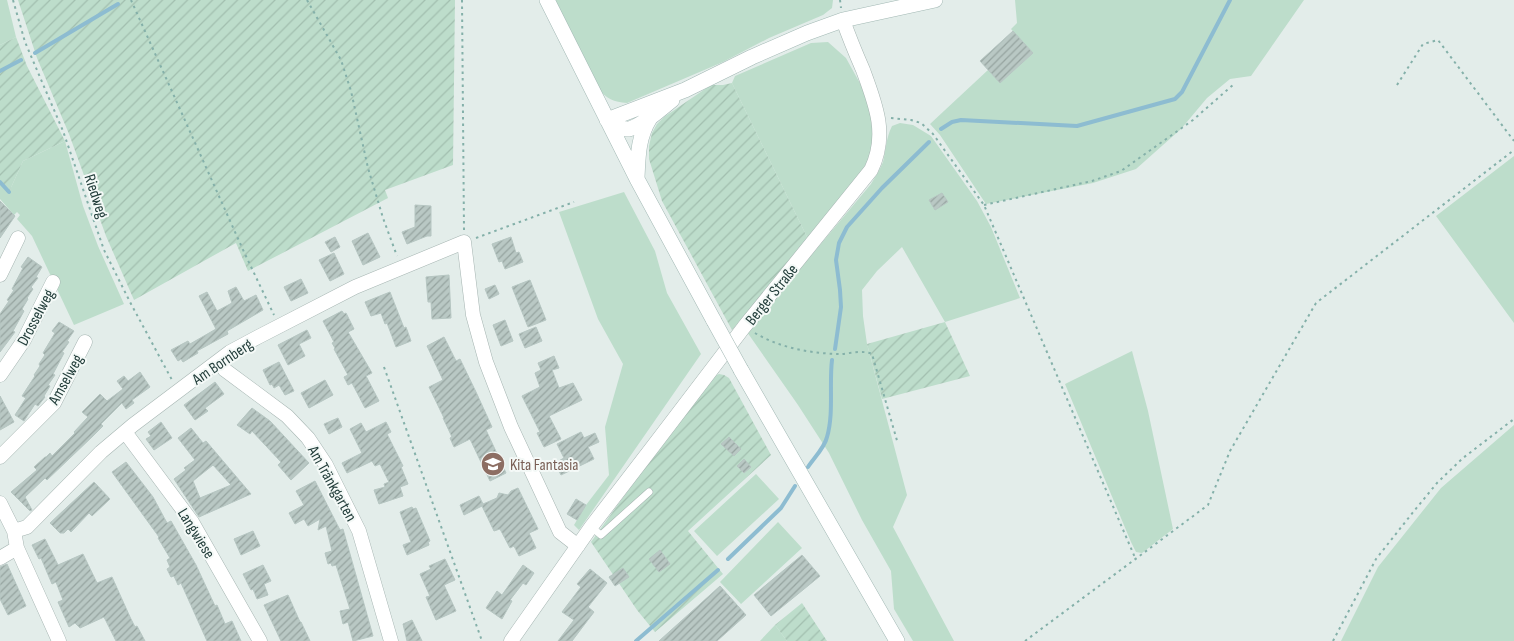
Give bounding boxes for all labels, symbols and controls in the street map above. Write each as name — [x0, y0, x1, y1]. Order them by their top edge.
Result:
street label: Riedweg — [80, 172, 112, 221]
street label: Berger Straße — [742, 261, 803, 329]
street label: Drosselweg — [14, 286, 59, 349]
street label: Am Bornberg — [188, 335, 257, 390]
street label: Amselweg — [44, 351, 88, 409]
street label: Am Tränkgarten — [303, 442, 360, 525]
school or university icon: Kita Fantasia — [480, 451, 506, 477]
place label: Kita Fantasia — [510, 456, 579, 475]
street label: Langwiese — [173, 505, 219, 562]

